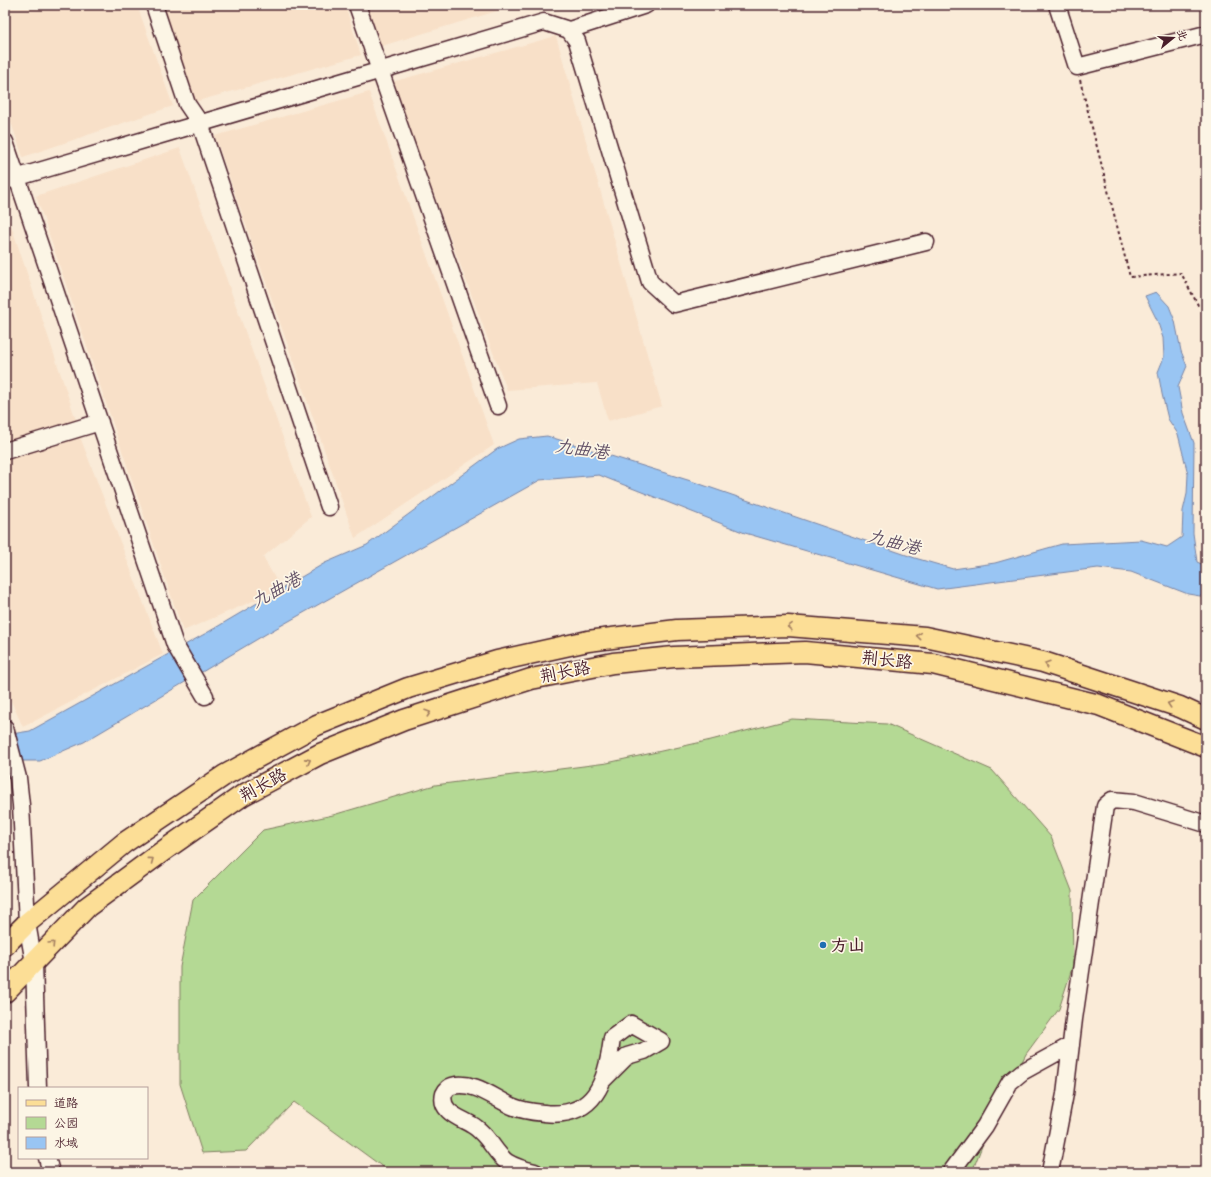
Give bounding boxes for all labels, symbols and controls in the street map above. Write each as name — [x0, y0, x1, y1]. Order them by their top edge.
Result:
north arrow — [1153, 18, 1193, 58]
text: 北 — [1174, 28, 1191, 42]
water label: 九曲港 — [554, 434, 612, 464]
water label: 九曲港 — [865, 524, 925, 560]
water label: 九曲港 — [247, 566, 307, 613]
one-way arrow — [787, 623, 793, 631]
one-way arrow — [916, 632, 923, 641]
street label: 荆长路 — [861, 647, 913, 673]
street label: 荆长路 — [538, 657, 592, 687]
one-way arrow — [1043, 660, 1050, 669]
one-way arrow — [1167, 700, 1174, 709]
one-way arrow — [425, 709, 432, 717]
one-way arrow — [304, 758, 311, 766]
street label: 荆长路 — [236, 763, 290, 807]
one-way arrow — [146, 858, 153, 865]
place label: 方山 — [831, 935, 865, 956]
marker: 方山 — [818, 940, 828, 950]
one-way arrow — [47, 941, 55, 949]
legend — [18, 1087, 148, 1159]
text: 道路 — [54, 1095, 78, 1111]
text: 公园 — [54, 1115, 78, 1131]
text: 水域 — [54, 1135, 78, 1151]

